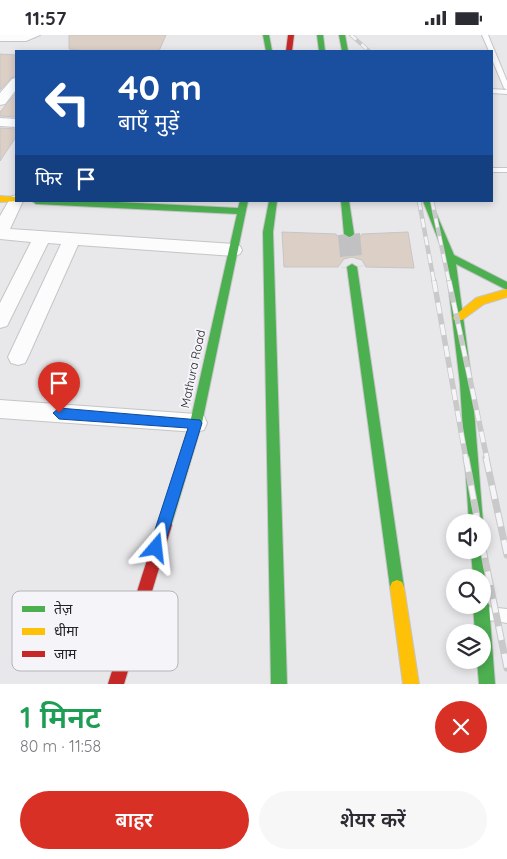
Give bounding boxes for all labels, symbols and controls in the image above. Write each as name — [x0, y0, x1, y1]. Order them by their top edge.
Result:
text: 11:57 — [25, 6, 66, 30]
text: 40 m — [118, 65, 202, 109]
icon: left — [35, 70, 100, 135]
text: बाएँ मुड़ें — [118, 108, 179, 136]
icon: arrive — [72, 165, 100, 193]
text: फिर — [35, 166, 62, 190]
street label: Mathura Road — [177, 328, 208, 409]
pin — [38, 362, 80, 413]
icon: arrive — [45, 369, 73, 397]
map controls — [446, 514, 491, 669]
button: sound — [446, 514, 491, 559]
position arrow — [129, 521, 181, 573]
button: search — [446, 569, 491, 614]
legend — [12, 591, 178, 671]
text: तेज़ — [54, 600, 73, 618]
text: धीमा — [54, 622, 79, 640]
button: layers — [446, 624, 491, 669]
text: जाम — [54, 645, 77, 663]
text: 1 मिनट — [20, 698, 101, 736]
button: close — [435, 701, 487, 753]
text: 80 m · 11:58 — [20, 736, 101, 756]
button: बाहर — [20, 791, 249, 849]
button: शेयर करें — [259, 791, 487, 849]

